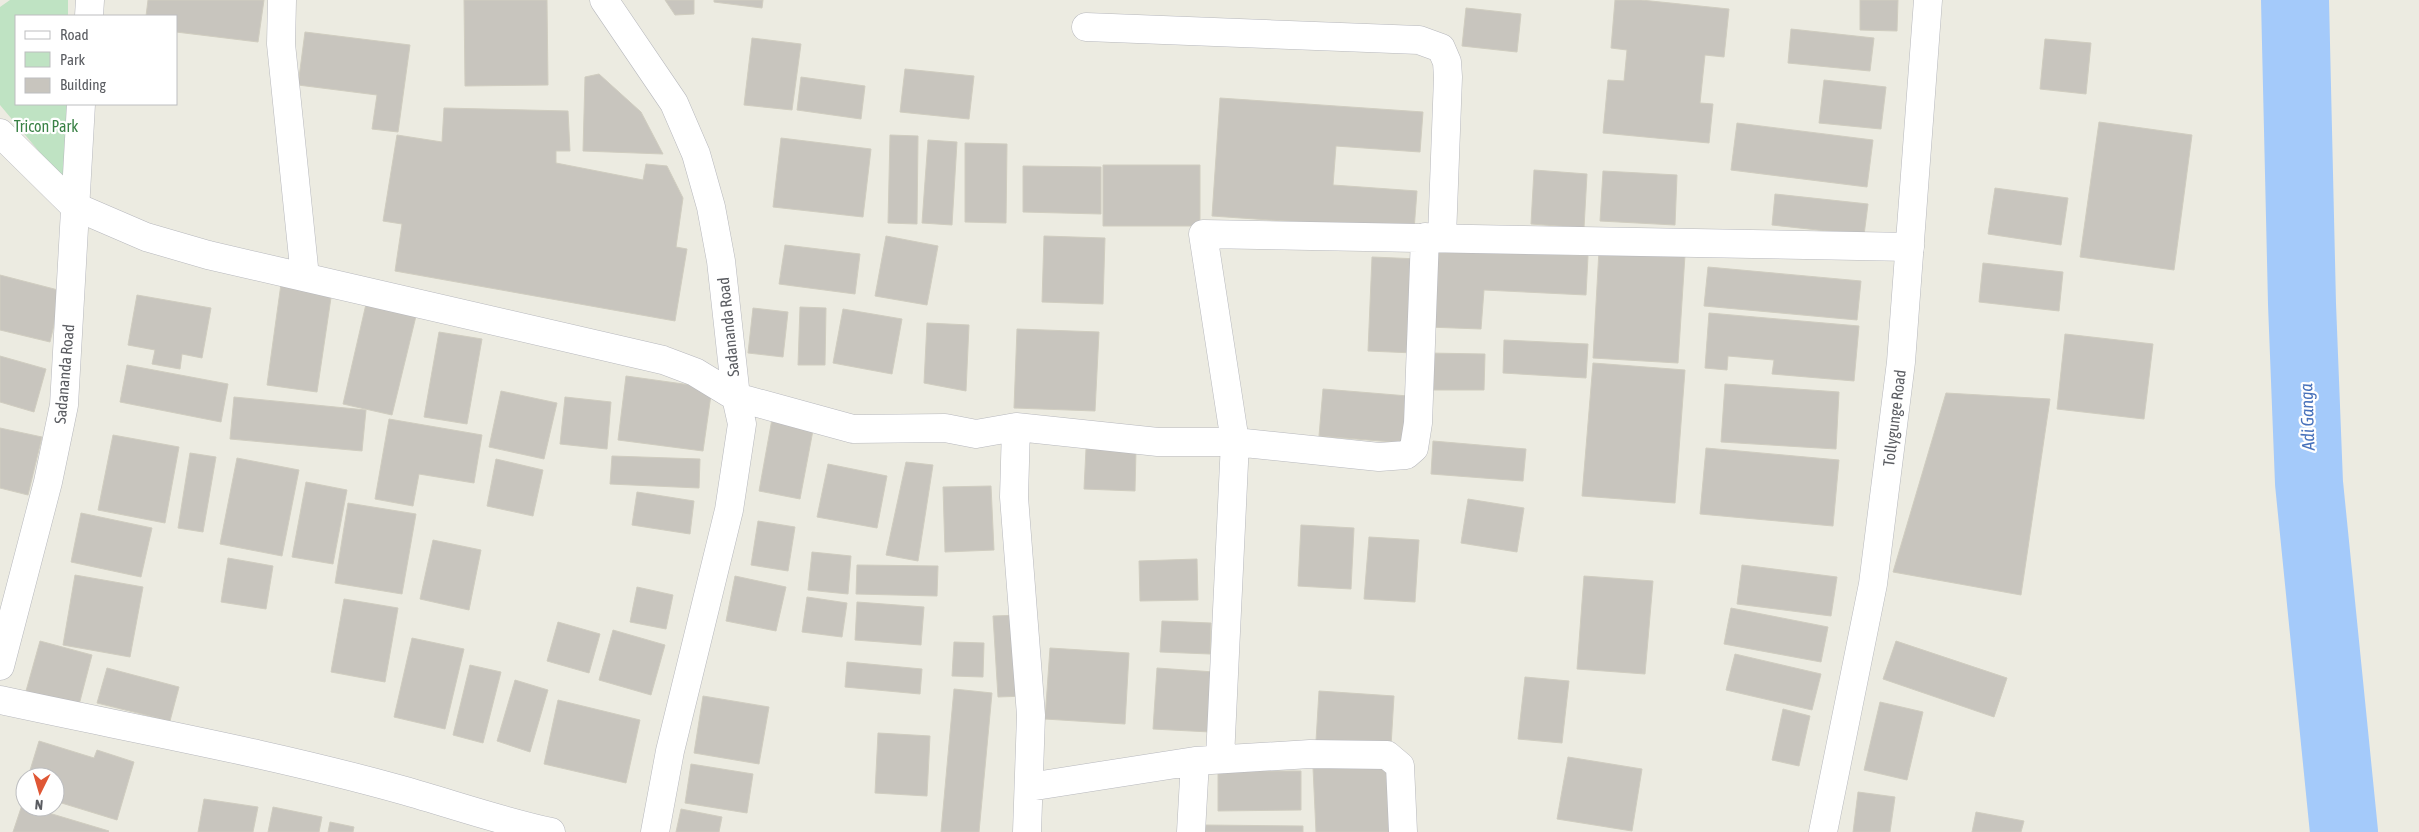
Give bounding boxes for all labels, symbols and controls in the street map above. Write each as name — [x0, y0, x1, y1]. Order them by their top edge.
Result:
legend — [15, 15, 178, 105]
text: Road — [60, 26, 89, 43]
text: Park — [60, 51, 85, 68]
text: Building — [60, 76, 106, 93]
park label: Tricon Park — [14, 117, 78, 135]
street label: Sadananda Road — [714, 276, 742, 378]
street label: Sadananda Road — [51, 323, 77, 425]
street label: Tollygunge Road — [1879, 369, 1910, 468]
water label: Adi Ganga — [2295, 382, 2319, 452]
north arrow — [15, 767, 65, 817]
text: N — [34, 797, 44, 813]

